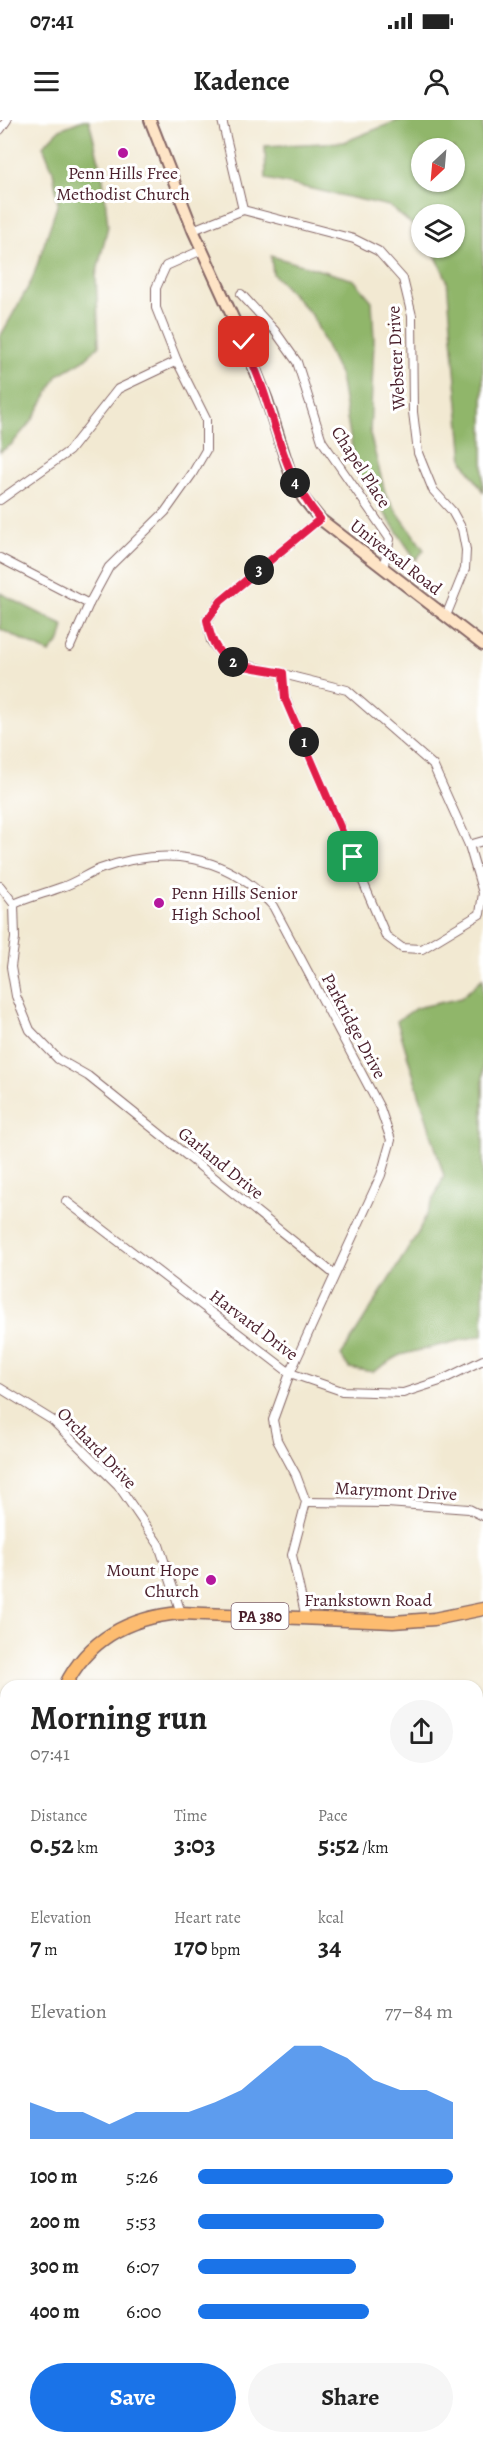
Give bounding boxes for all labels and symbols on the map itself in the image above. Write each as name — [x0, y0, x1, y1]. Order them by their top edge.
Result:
north arrow — [411, 138, 465, 192]
marker: Penn Hills Free Methodist Church — [116, 146, 130, 160]
place label: Penn Hills Free Methodist Church — [56, 161, 190, 206]
street label: Webster Drive — [381, 305, 411, 412]
pin — [218, 316, 269, 367]
street label: Chapel Place — [326, 421, 396, 513]
pin: 4 — [280, 468, 310, 498]
street label: Universal Road — [345, 514, 447, 601]
pin: 3 — [244, 555, 274, 585]
pin: 2 — [218, 647, 248, 677]
pin: 1 — [289, 727, 319, 757]
pin — [327, 831, 378, 882]
place label: Penn Hills Senior High School — [171, 881, 298, 926]
marker: Penn Hills Senior High School — [152, 896, 166, 910]
street label: Parkridge Drive — [316, 969, 392, 1083]
street label: Garland Drive — [173, 1121, 269, 1205]
street label: Harvard Drive — [205, 1284, 303, 1366]
street label: Orchard Drive — [52, 1402, 142, 1494]
street label: Marymont Drive — [334, 1476, 458, 1506]
place label: Mount Hope Church — [106, 1558, 199, 1603]
marker: Mount Hope Church — [204, 1573, 218, 1587]
street label: Frankstown Road — [304, 1588, 432, 1612]
road number: PA 380 — [232, 1603, 288, 1629]

